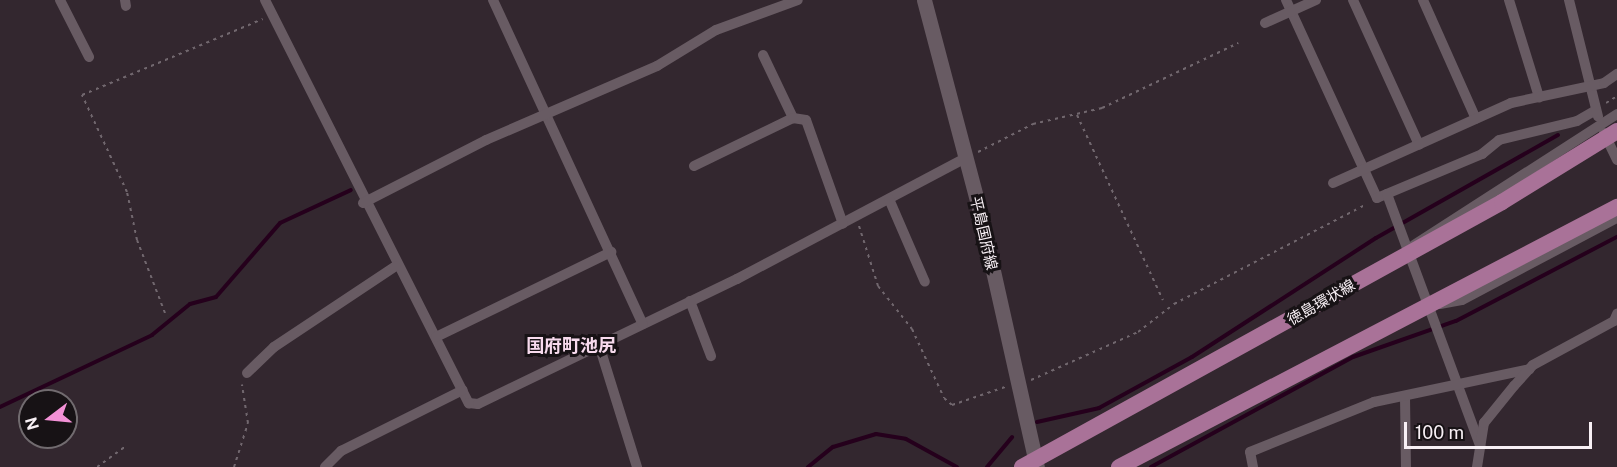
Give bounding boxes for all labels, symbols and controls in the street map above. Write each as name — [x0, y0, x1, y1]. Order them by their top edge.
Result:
street label: 平島国府線 — [967, 194, 1001, 272]
street label: 徳島環状線 — [1284, 275, 1358, 329]
district label: 国府町池尻 — [526, 335, 616, 357]
north arrow — [18, 389, 78, 449]
scale bar — [1407, 410, 1594, 448]
text: N — [21, 415, 43, 432]
text: 100 m — [1415, 422, 1464, 443]

